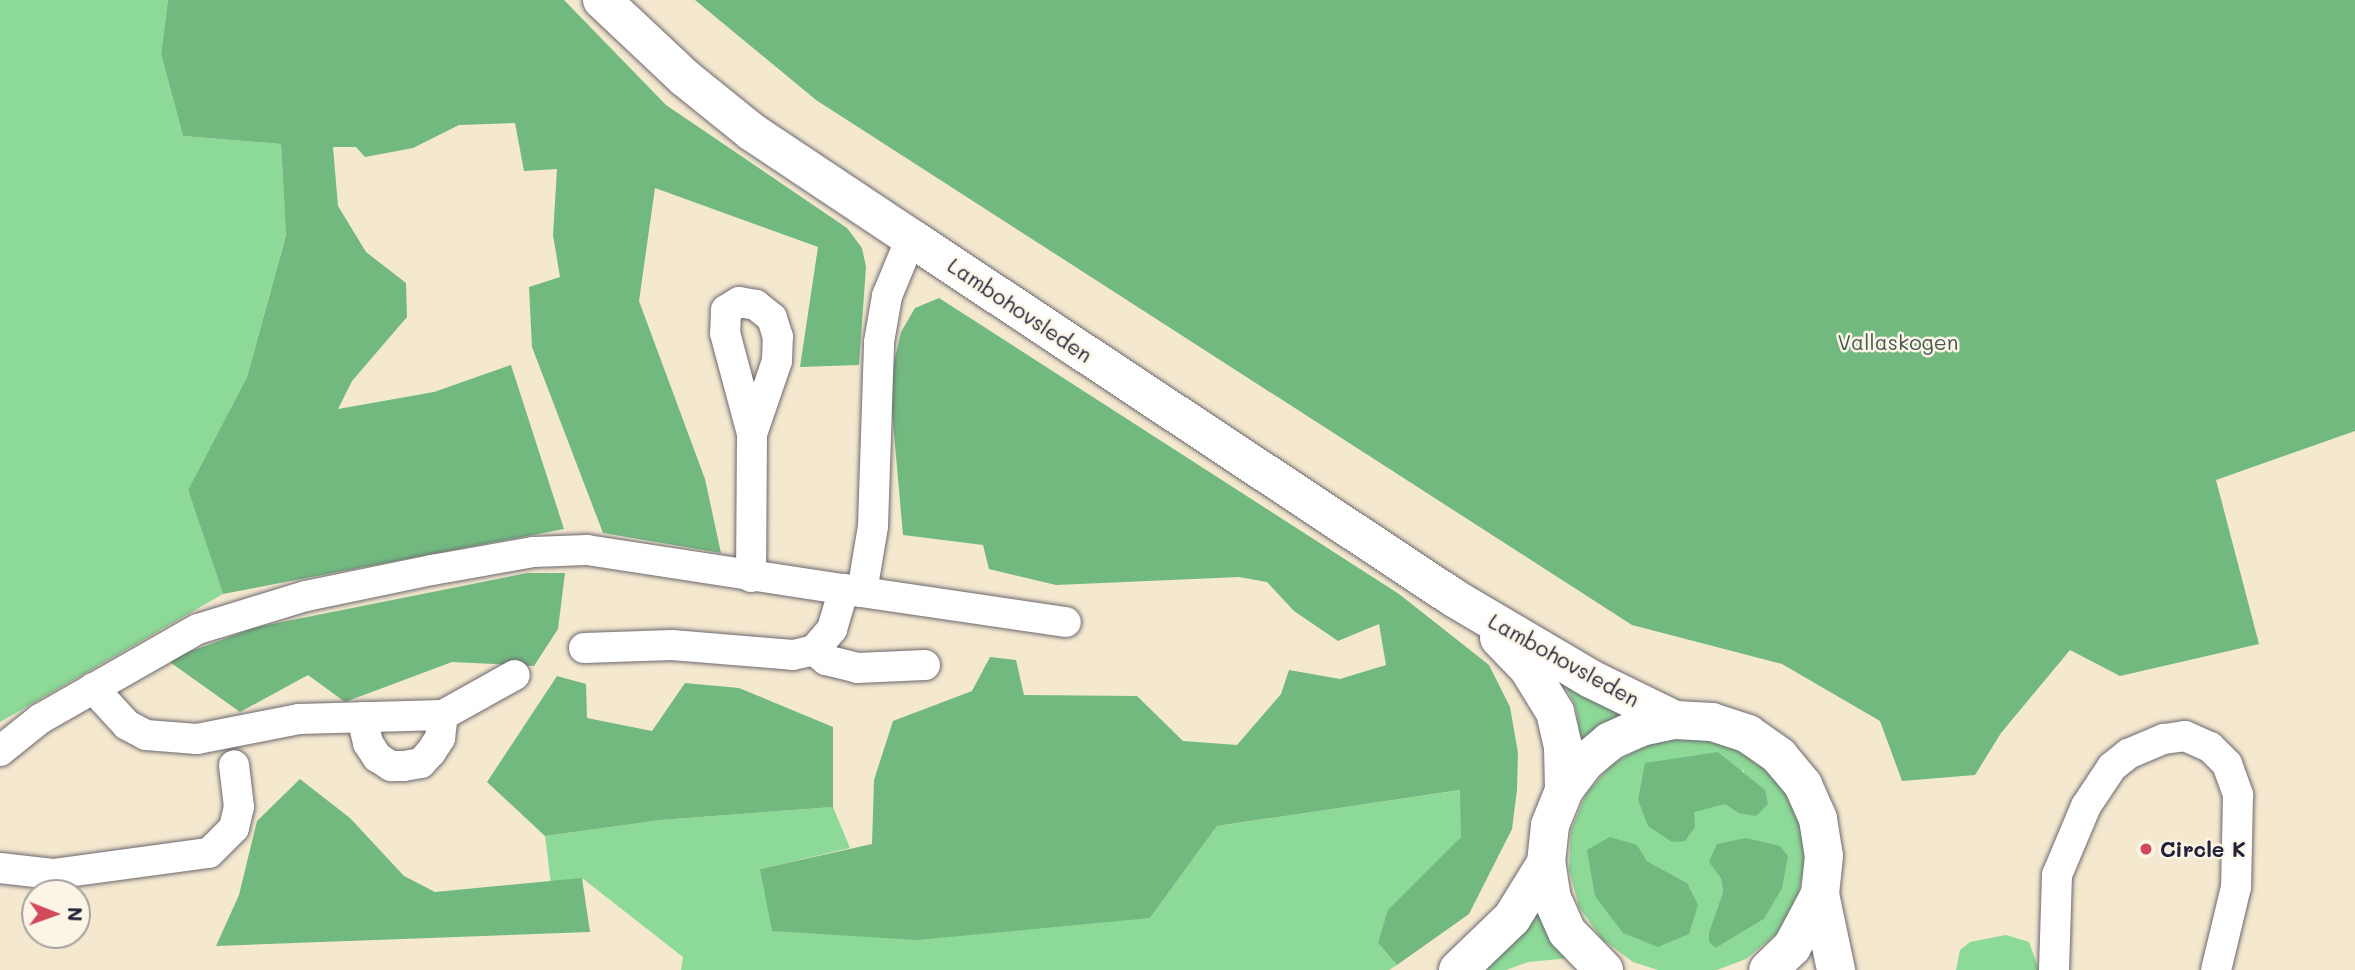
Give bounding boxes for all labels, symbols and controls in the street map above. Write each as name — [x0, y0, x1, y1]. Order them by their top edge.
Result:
street label: Lambohovsleden — [943, 252, 1097, 368]
park label: Vallaskogen — [1838, 329, 1958, 355]
street label: Lambohovsleden — [1484, 608, 1644, 712]
place label: Circle K — [2160, 836, 2246, 862]
marker: Circle K — [2138, 841, 2154, 857]
north arrow — [21, 879, 91, 949]
text: N — [63, 907, 88, 922]

